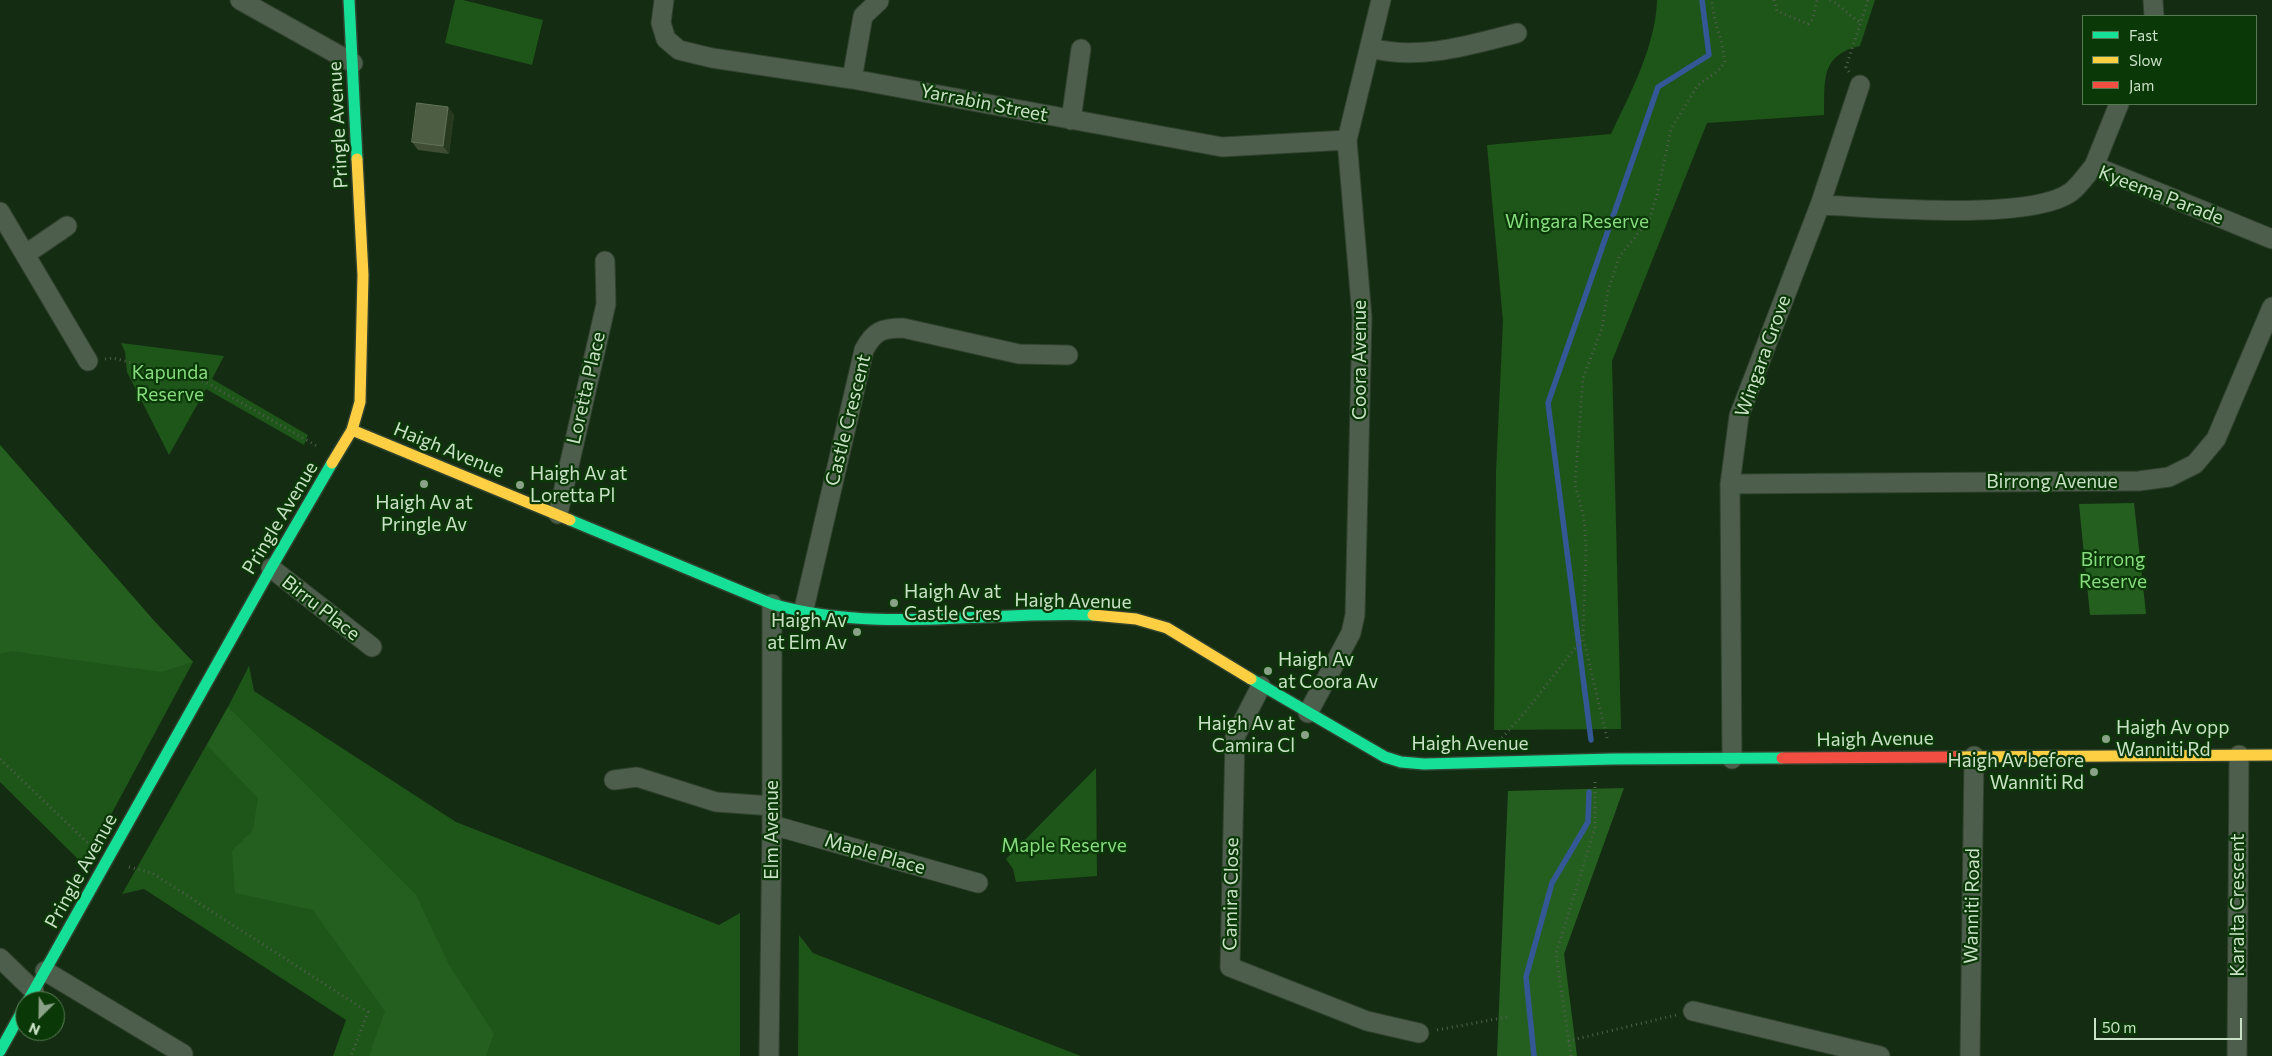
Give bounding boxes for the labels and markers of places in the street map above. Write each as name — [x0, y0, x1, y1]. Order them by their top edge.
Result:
place label: Haigh Av at Loretta Pl — [530, 463, 627, 507]
marker: Haigh Av at Pringle Av — [418, 478, 430, 490]
marker: Haigh Av at Loretta Pl — [514, 479, 526, 491]
place label: Haigh Av at Pringle Av — [375, 492, 473, 536]
place label: Haigh Av at Castle Cres — [904, 581, 1001, 625]
marker: Haigh Av at Castle Cres — [888, 597, 900, 609]
place label: Haigh Av at Elm Av — [767, 610, 847, 654]
marker: Haigh Av at Elm Av — [851, 626, 863, 638]
place label: Haigh Av at Coora Av — [1278, 649, 1378, 693]
marker: Haigh Av at Coora Av — [1262, 665, 1274, 677]
place label: Haigh Av at Camira Cl — [1198, 713, 1295, 757]
place label: Haigh Av opp Wanniti Rd — [2116, 717, 2229, 761]
marker: Haigh Av at Camira Cl — [1299, 729, 1311, 741]
marker: Haigh Av opp Wanniti Rd — [2100, 733, 2112, 745]
place label: Haigh Av before Wanniti Rd — [1948, 750, 2084, 794]
marker: Haigh Av before Wanniti Rd — [2088, 766, 2100, 778]

